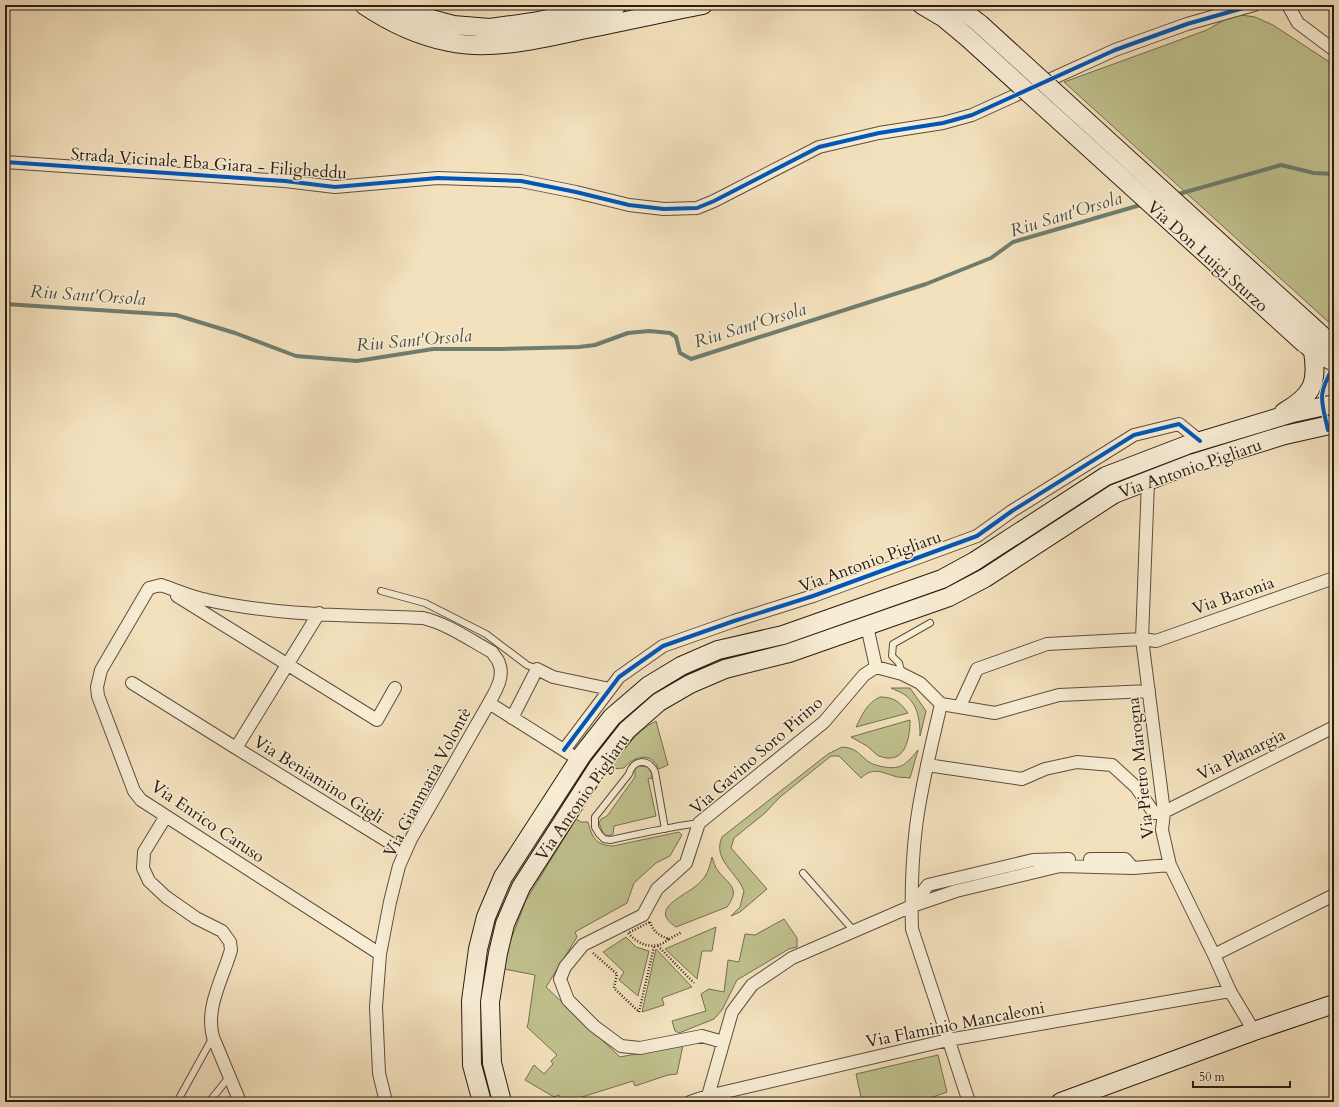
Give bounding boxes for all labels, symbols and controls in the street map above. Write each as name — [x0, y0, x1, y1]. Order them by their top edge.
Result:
street label: Strada Vicinale Eba Giara - Filigheddu — [70, 142, 348, 185]
water label: Riu Sant'Orsola — [1007, 186, 1125, 243]
street label: Via Don Luigi Sturzo — [1142, 196, 1273, 317]
water label: Riu Sant'Orsola — [29, 279, 147, 312]
water label: Riu Sant'Orsola — [691, 297, 809, 354]
water label: Riu Sant'Orsola — [355, 323, 473, 358]
street label: Via Antonio Pigliaru — [1115, 433, 1265, 504]
street label: Via Antonio Pigliaru — [796, 525, 945, 598]
street label: Via Baronia — [1189, 571, 1278, 620]
street label: Via Gavino Soro Pirino — [685, 691, 828, 820]
street label: Via Pietro Marogna — [1122, 695, 1159, 840]
street label: Via Gianmaria Volontè — [378, 703, 477, 861]
street label: Via Planargia — [1193, 723, 1290, 786]
street label: Via Antonio Pigliaru — [530, 729, 635, 865]
street label: Via Beniamino Gigli — [249, 730, 388, 829]
street label: Via Enrico Caruso — [146, 775, 269, 868]
street label: Via Flaminio Mancaleoni — [864, 996, 1047, 1053]
scale bar — [1193, 1063, 1290, 1089]
text: 50 m — [1199, 1069, 1226, 1085]

